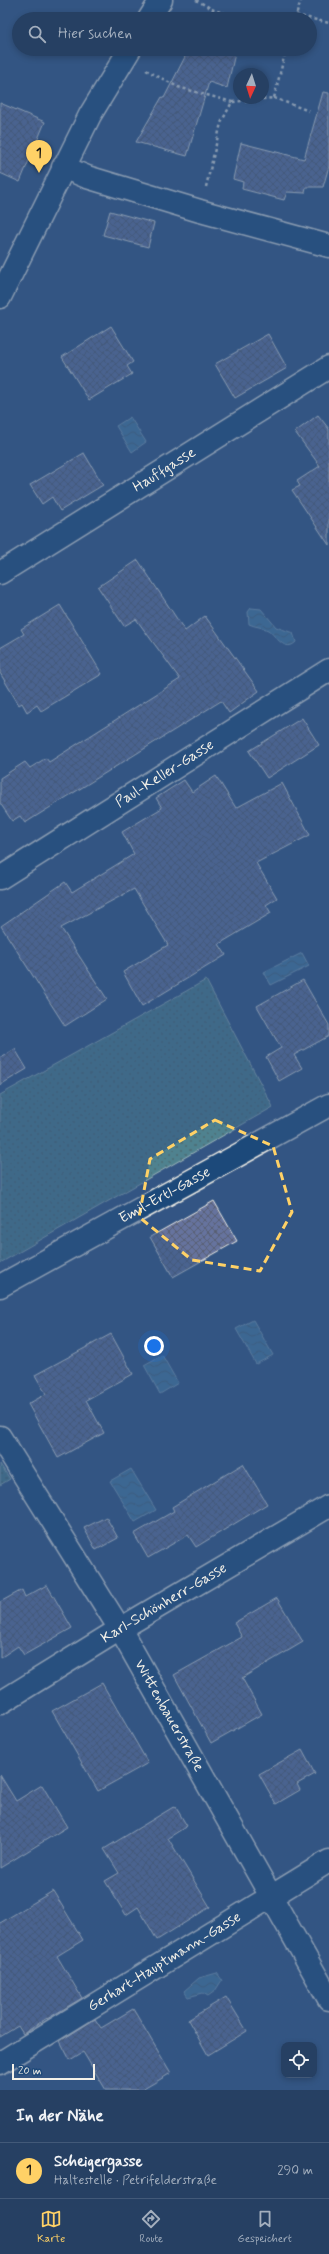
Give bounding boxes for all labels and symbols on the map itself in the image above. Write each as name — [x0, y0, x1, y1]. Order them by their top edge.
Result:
north arrow — [233, 68, 269, 104]
pin: 1 — [26, 140, 52, 173]
street label: Hauffgasse — [129, 443, 200, 497]
street label: Paul-Keller-Gasse — [112, 735, 218, 812]
street label: Emil-Ertl-Gasse — [115, 1162, 214, 1229]
your location — [144, 1336, 164, 1356]
street label: Karl-Schönherr-Gasse — [97, 1558, 231, 1648]
street label: Wittenbauerstraße — [129, 1656, 209, 1775]
street label: Gerhart-Hauptmann-Gasse — [84, 1907, 245, 2017]
scale bar — [12, 2062, 95, 2081]

